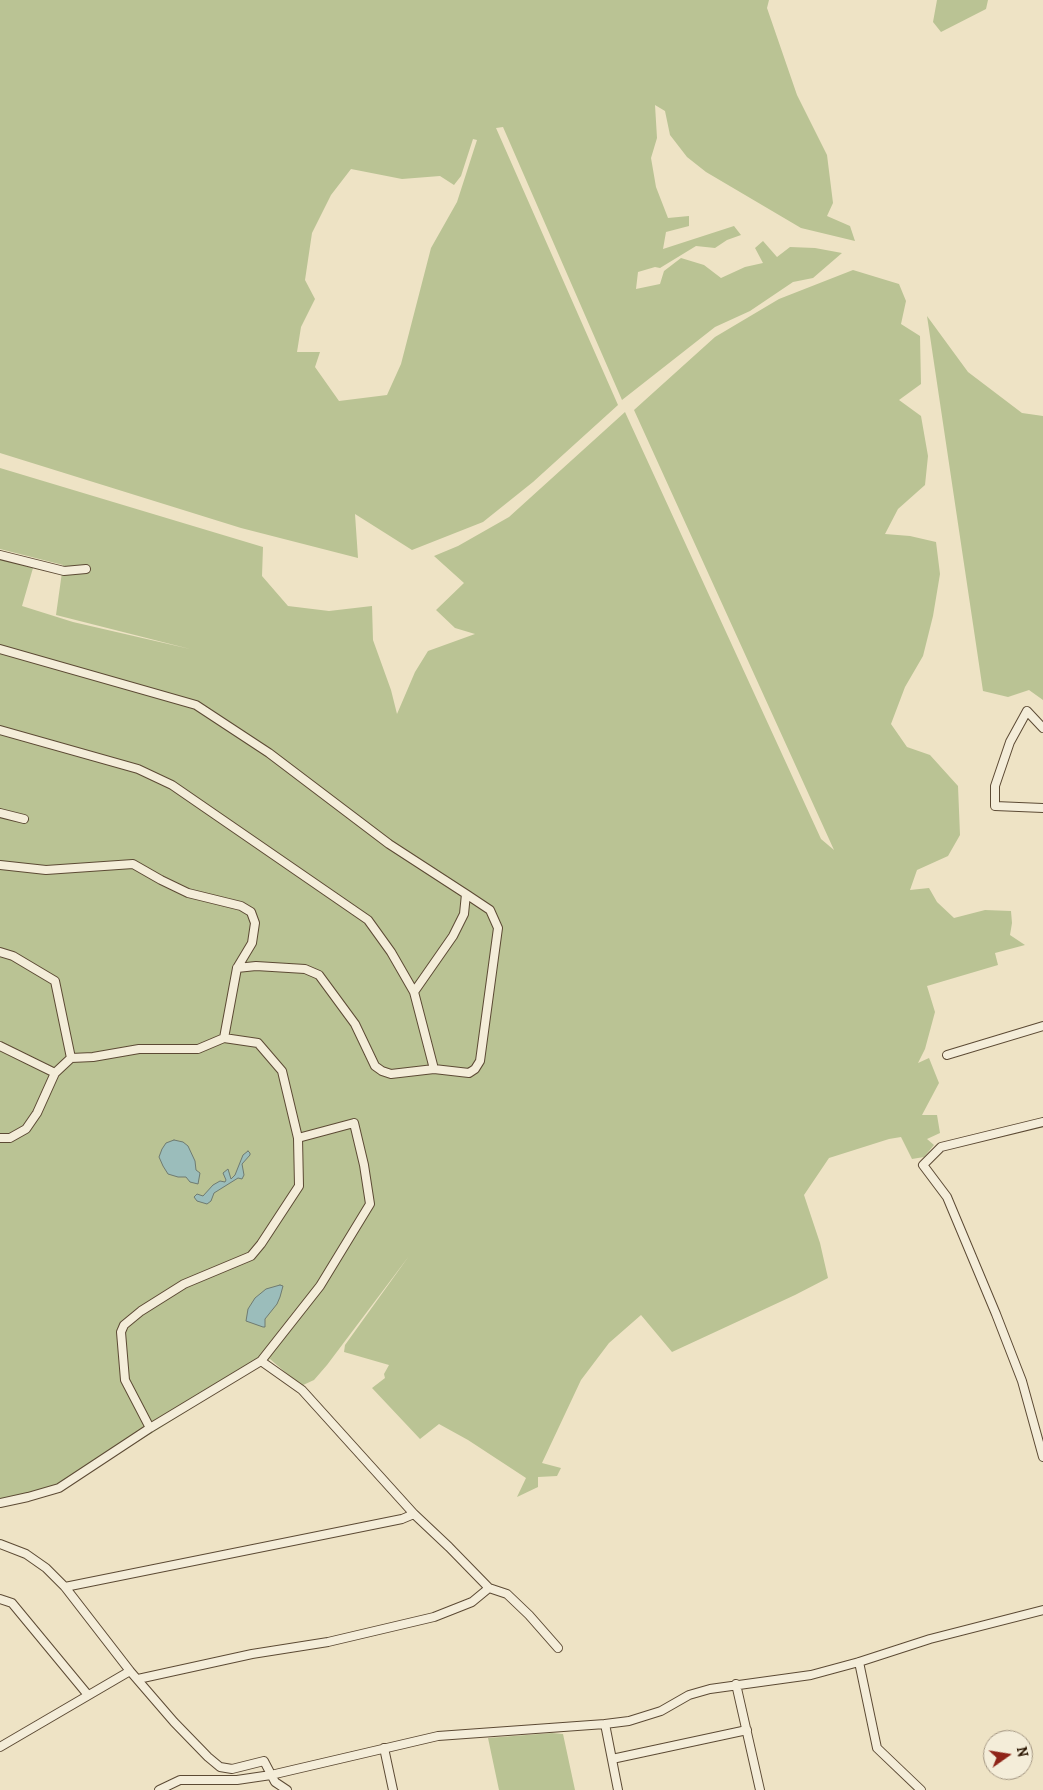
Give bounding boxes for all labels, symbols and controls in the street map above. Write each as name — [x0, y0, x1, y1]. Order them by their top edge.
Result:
north arrow — [983, 1730, 1033, 1780]
text: N — [1012, 1745, 1033, 1759]

